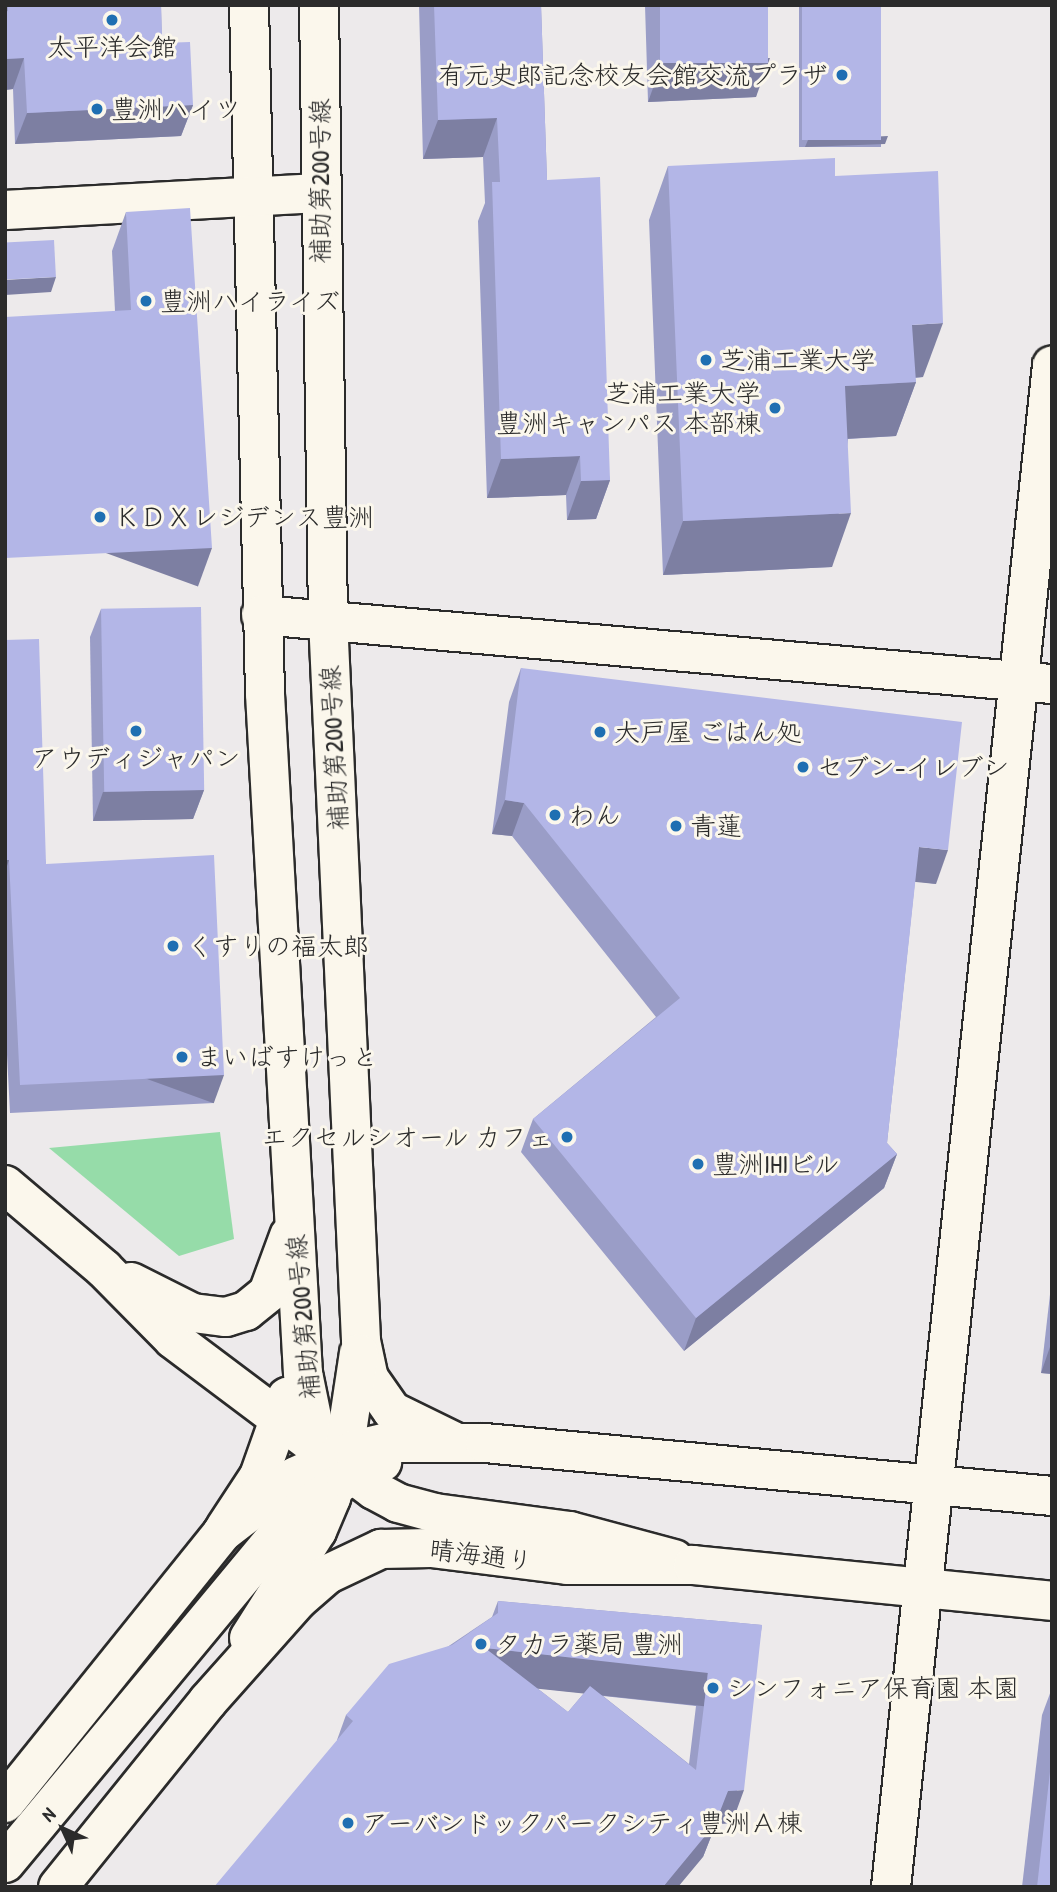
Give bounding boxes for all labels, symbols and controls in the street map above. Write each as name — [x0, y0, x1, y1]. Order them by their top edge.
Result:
marker: 太平洋会館 — [104, 12, 120, 28]
place label: 太平洋会館 — [47, 31, 177, 63]
place label: 有元史郎記念校友会館交流プラザ — [438, 59, 828, 91]
marker: 有元史郎記念校友会館交流プラザ — [834, 67, 850, 83]
place label: 豊洲ハイツ — [111, 93, 241, 125]
street label: 補助第200号線 — [304, 98, 336, 264]
marker: 豊洲ハイツ — [89, 101, 105, 117]
place label: 豊洲ハイライズ — [160, 285, 342, 317]
marker: 豊洲ハイライズ — [138, 293, 154, 309]
place label: 芝浦工業大学 — [720, 344, 876, 376]
marker: 芝浦工業大学 — [698, 352, 714, 368]
place label: 芝浦工業大学 豊洲キャンパス 本部棟 — [495, 377, 761, 438]
marker: 芝浦工業大学 豊洲キャンパス 本部棟 — [767, 400, 783, 416]
place label: ＫＤＸレジデンス豊洲 — [114, 501, 374, 533]
marker: ＫＤＸレジデンス豊洲 — [92, 509, 108, 525]
street label: 補助第200号線 — [314, 665, 354, 831]
place label: 大戸屋 ごはん処 — [614, 716, 802, 748]
marker: アウディジャパン — [128, 723, 144, 739]
marker: 大戸屋 ごはん処 — [592, 724, 608, 740]
place label: アウディジャパン — [32, 742, 240, 774]
place label: セブン-イレブン — [817, 751, 1010, 783]
marker: セブン-イレブン — [795, 759, 811, 775]
place label: わん — [569, 799, 621, 831]
marker: わん — [547, 807, 563, 823]
place label: 青蓮 — [690, 810, 742, 842]
marker: 青蓮 — [668, 818, 684, 834]
place label: くすりの福太郎 — [187, 930, 369, 962]
marker: くすりの福太郎 — [165, 938, 181, 954]
place label: まいばすけっと — [196, 1041, 378, 1073]
marker: まいばすけっと — [174, 1049, 190, 1065]
place label: エクセルシオール カフェ — [261, 1121, 553, 1153]
marker: エクセルシオール カフェ — [559, 1129, 575, 1145]
place label: 豊洲IHIビル — [712, 1148, 840, 1180]
marker: 豊洲IHIビル — [690, 1156, 706, 1172]
street label: 補助第200号線 — [280, 1233, 326, 1401]
street label: 晴海通り — [427, 1533, 535, 1577]
place label: タカラ薬局 豊洲 — [495, 1628, 683, 1660]
marker: タカラ薬局 豊洲 — [473, 1636, 489, 1652]
place label: シンフォニア保育園 本園 — [727, 1672, 1019, 1704]
marker: シンフォニア保育園 本園 — [705, 1680, 721, 1696]
north arrow — [28, 1794, 98, 1864]
text: N — [35, 1801, 61, 1827]
place label: アーバンドックパークシティ豊洲Ａ棟 — [362, 1807, 803, 1839]
marker: アーバンドックパークシティ豊洲Ａ棟 — [340, 1815, 356, 1831]

